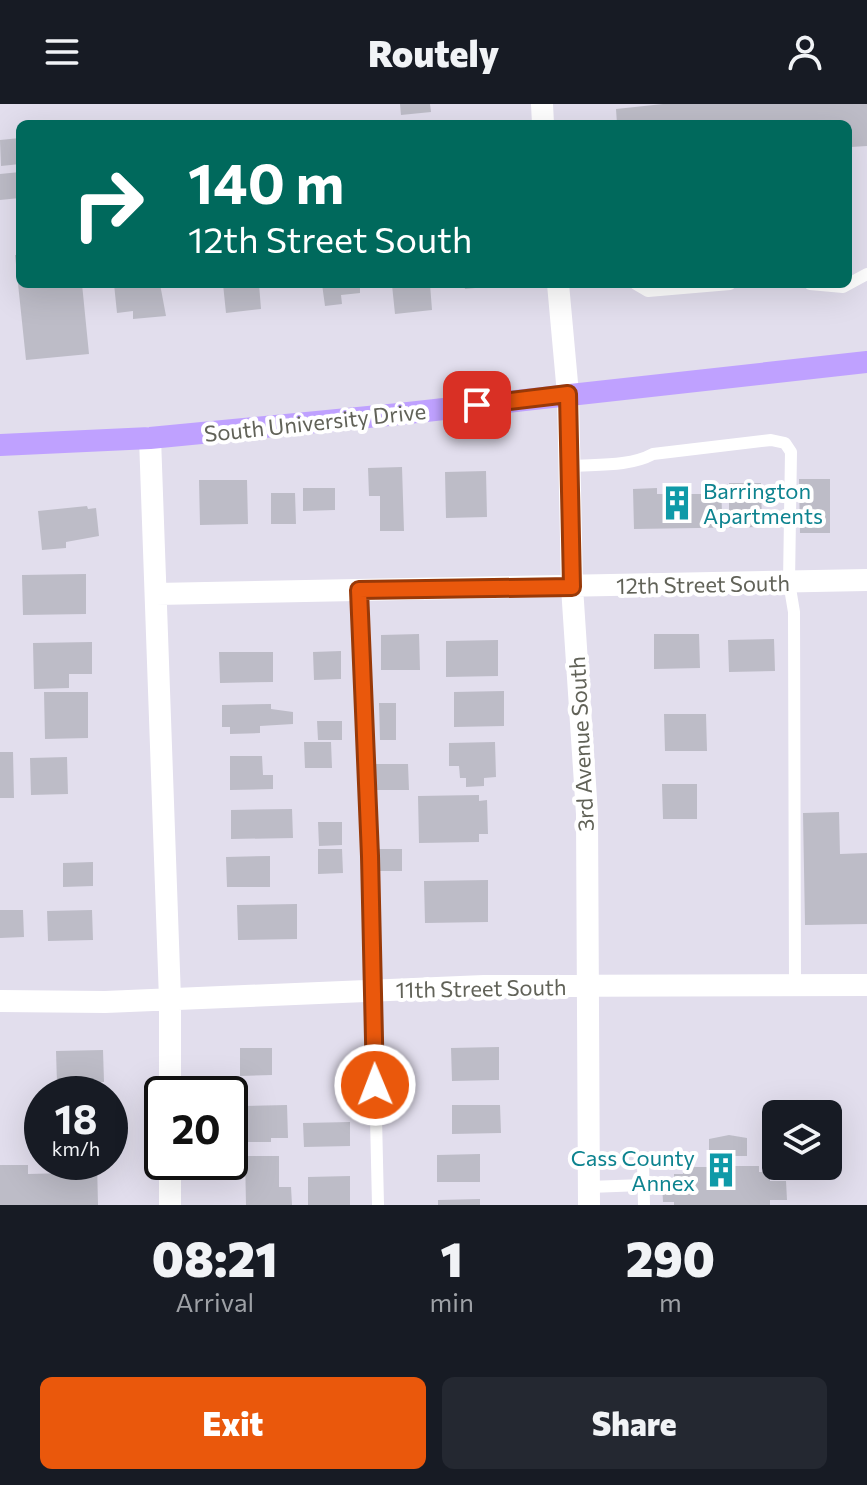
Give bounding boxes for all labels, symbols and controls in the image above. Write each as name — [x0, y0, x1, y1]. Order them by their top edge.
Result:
icon: menu — [40, 30, 84, 74]
text: Routely — [368, 30, 499, 74]
icon: person — [783, 30, 827, 74]
text: 140 m — [188, 147, 344, 216]
icon: right — [56, 152, 160, 256]
text: 12th Street South — [188, 216, 472, 260]
pin — [443, 371, 511, 439]
icon: arrive — [455, 383, 499, 427]
street label: South University Drive — [203, 397, 427, 447]
place label: Barrington Apartments — [703, 477, 823, 529]
building icon: Barrington Apartments — [658, 484, 696, 522]
street label: 12th Street South — [616, 569, 790, 599]
street label: 3rd Avenue South — [563, 656, 599, 832]
street label: 11th Street South — [395, 973, 567, 1003]
position arrow — [333, 1043, 417, 1127]
speed limit sign: 20 — [144, 1076, 248, 1180]
text: 18 — [55, 1093, 97, 1142]
map controls — [762, 1100, 842, 1180]
button: layers — [762, 1100, 842, 1180]
text: km/h — [52, 1136, 100, 1160]
place label: Cass County Annex — [571, 1144, 695, 1196]
building icon: Cass County Annex — [702, 1151, 740, 1189]
text: 08:21 — [152, 1228, 278, 1287]
text: 1 — [440, 1228, 463, 1287]
text: 290 — [626, 1228, 715, 1287]
text: Arrival — [175, 1286, 254, 1317]
text: min — [430, 1286, 474, 1317]
text: m — [659, 1286, 682, 1317]
button: Exit — [40, 1377, 426, 1469]
button: Share — [442, 1377, 827, 1469]

